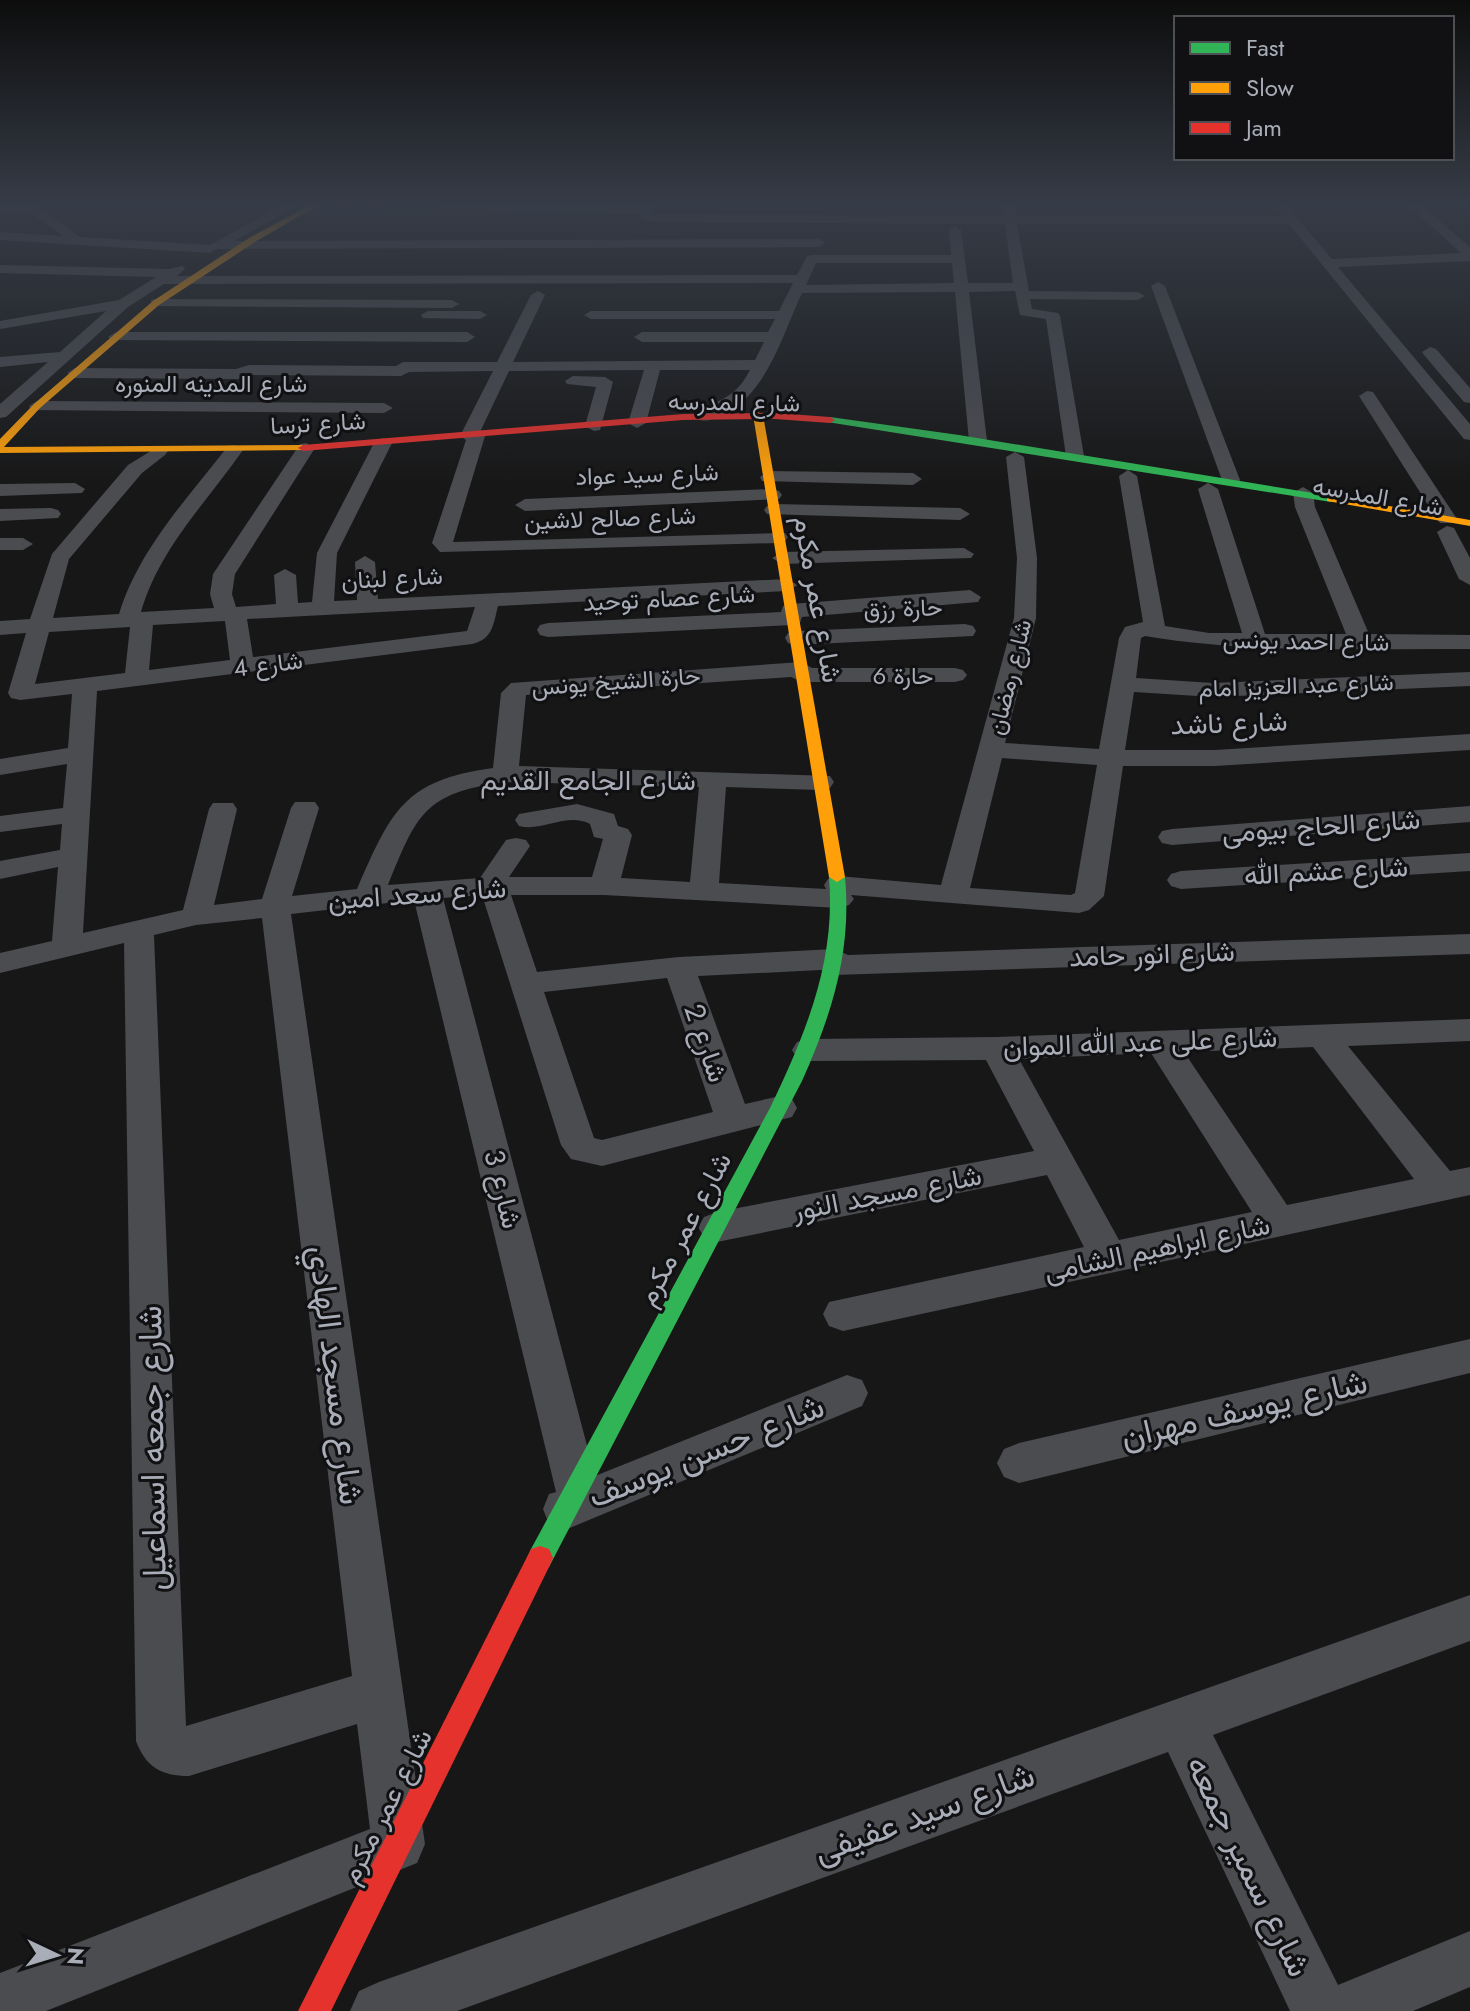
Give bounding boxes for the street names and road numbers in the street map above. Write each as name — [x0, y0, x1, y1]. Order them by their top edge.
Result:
street label: شارع المدينه المنوره — [115, 366, 307, 401]
street label: شارع المدرسه — [668, 383, 800, 421]
street label: شارع ترسا — [269, 403, 367, 443]
street label: شارع سيد عواد — [575, 454, 719, 494]
street label: شارع المدرسه — [1310, 467, 1446, 525]
street label: شارع صالح لاشين — [524, 498, 696, 538]
street label: شارع عمر مكرم — [783, 512, 853, 686]
street label: شارع لبنان — [340, 558, 444, 598]
street label: شارع عصام توحيد — [582, 576, 756, 620]
street label: حارة رزق — [863, 589, 943, 627]
street label: شارع رمضان — [978, 616, 1040, 738]
street label: شارع احمد يونس — [1222, 622, 1390, 660]
street label: شارع 4 — [231, 642, 305, 686]
street label: حارة الشيخ يونس — [530, 658, 702, 704]
street label: حارة 6 — [873, 658, 933, 693]
street label: شارع عبد العزيز امام — [1198, 664, 1394, 706]
street label: شارع ناشد — [1170, 700, 1288, 746]
street label: شارع الجامع القديم — [480, 760, 696, 801]
street label: شارع الحاج بيومى — [1220, 799, 1422, 853]
street label: شارع عشم الله — [1243, 846, 1409, 896]
street label: شارع سعد امين — [326, 867, 508, 921]
street label: شارع انور حامد — [1069, 931, 1235, 977]
street label: شارع 2 — [673, 998, 739, 1088]
street label: شارع على عبد الله الموان — [1002, 1017, 1278, 1067]
street label: شارع 3 — [473, 1145, 533, 1233]
street label: شارع عمر مكرم — [626, 1145, 742, 1313]
street label: شارع مسجد النور — [788, 1155, 985, 1232]
street label: شارع ابراهيم الشامى — [1040, 1204, 1274, 1292]
street label: شارع مسجد الهادي — [293, 1243, 376, 1508]
street label: شارع جمعه اسماعيل — [125, 1305, 179, 1591]
street label: شارع يوسف مهران — [1116, 1357, 1372, 1461]
street label: شارع حسن يوسف — [581, 1381, 831, 1521]
street label: شارع عمر مكرم — [329, 1721, 443, 1891]
street label: شارع سمير جمعه — [1174, 1747, 1324, 1985]
street label: شارع سيد عفيفى — [807, 1750, 1041, 1876]

